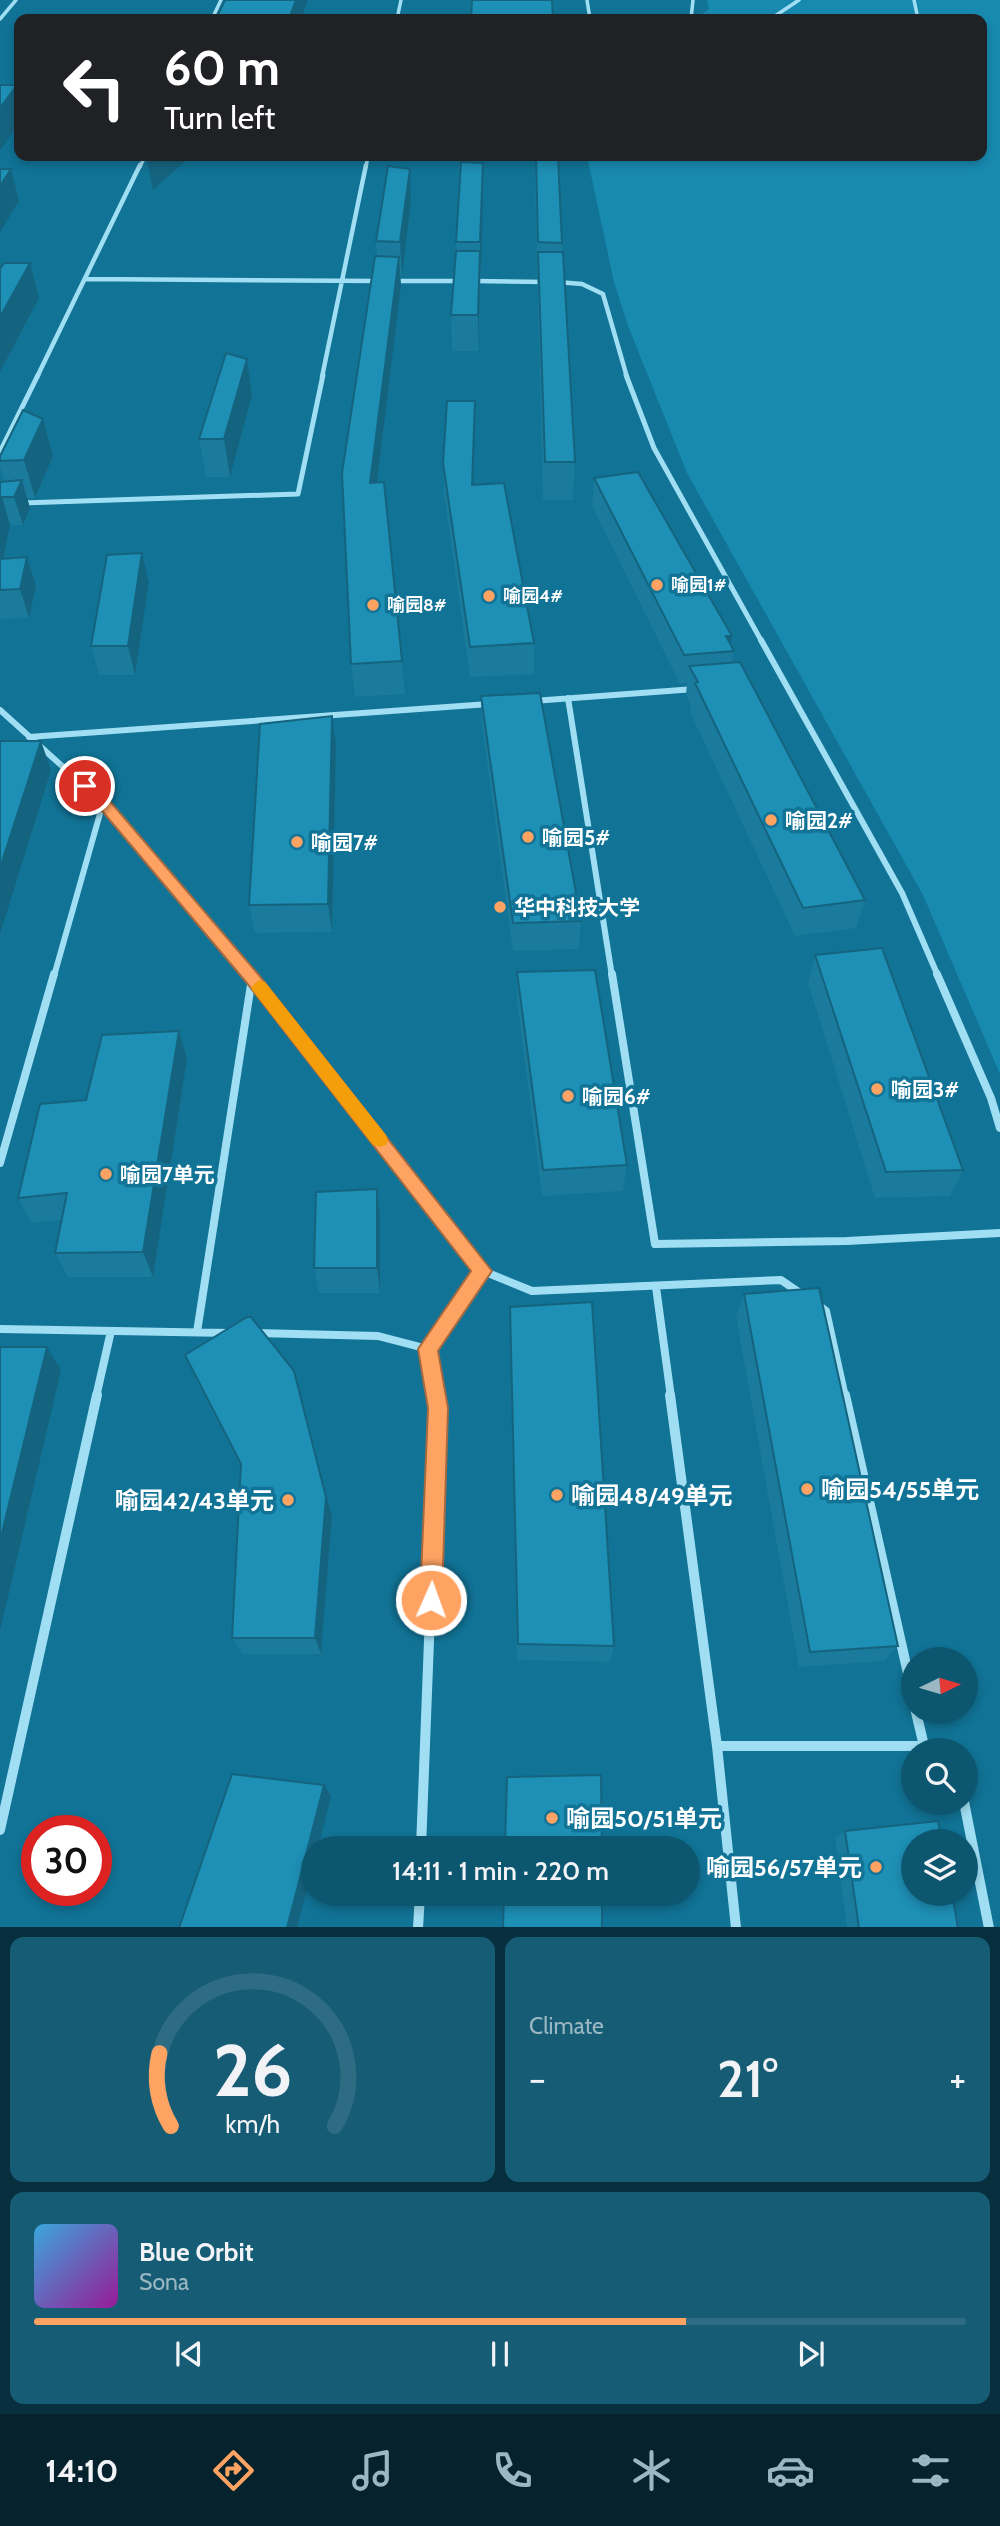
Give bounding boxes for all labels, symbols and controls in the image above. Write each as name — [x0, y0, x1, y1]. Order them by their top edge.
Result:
text: 60 m — [164, 38, 280, 97]
icon: left — [49, 42, 140, 133]
text: Turn left — [164, 98, 275, 137]
place label: 喻园1# — [671, 574, 727, 596]
marker: 喻园1# — [649, 577, 665, 593]
place label: 喻园4# — [503, 585, 563, 607]
marker: 喻园4# — [481, 588, 497, 604]
place label: 喻园8# — [387, 594, 447, 616]
marker: 喻园8# — [365, 597, 381, 613]
pin — [55, 756, 115, 816]
icon: arrive — [66, 767, 104, 805]
place label: 喻园2# — [785, 808, 853, 833]
marker: 喻园2# — [763, 812, 779, 828]
place label: 喻园5# — [542, 825, 610, 850]
marker: 喻园5# — [520, 829, 536, 845]
place label: 喻园7# — [311, 830, 378, 855]
marker: 喻园7# — [289, 834, 305, 850]
place label: 华中科技大学 — [514, 895, 640, 920]
marker: 华中科技大学 — [492, 899, 508, 915]
place label: 喻园3# — [891, 1077, 959, 1102]
marker: 喻园3# — [869, 1081, 885, 1097]
place label: 喻园6# — [582, 1084, 651, 1109]
marker: 喻园6# — [560, 1088, 576, 1104]
place label: 喻园7单元 — [120, 1162, 215, 1187]
marker: 喻园7单元 — [98, 1166, 114, 1182]
place label: 喻园54/55单元 — [821, 1475, 979, 1504]
place label: 喻园48/49单元 — [571, 1481, 733, 1510]
marker: 喻园54/55单元 — [799, 1481, 815, 1497]
place label: 喻园42/43单元 — [115, 1486, 274, 1515]
marker: 喻园48/49单元 — [549, 1487, 565, 1503]
marker: 喻园42/43单元 — [280, 1492, 296, 1508]
position arrow — [394, 1563, 468, 1637]
north arrow — [901, 1647, 978, 1724]
map controls — [901, 1647, 978, 1906]
button: search — [901, 1738, 978, 1815]
place label: 喻园50/51单元 — [566, 1804, 722, 1833]
marker: 喻园50/51单元 — [544, 1810, 560, 1826]
speed limit sign: 30 — [21, 1815, 112, 1906]
button: layers — [901, 1829, 978, 1906]
place label: 喻园56/57单元 — [706, 1853, 862, 1882]
text: 14:11 · 1 min · 220 m — [392, 1855, 609, 1887]
marker: 喻园56/57单元 — [868, 1859, 884, 1875]
text: Climate — [529, 2012, 604, 2040]
text: 26 — [213, 2026, 292, 2114]
text: 21° — [717, 2047, 778, 2110]
text: − — [529, 2055, 546, 2102]
text: + — [949, 2055, 966, 2102]
text: km/h — [225, 2108, 280, 2138]
text: Blue Orbit — [139, 2236, 254, 2268]
text: Sona — [139, 2268, 189, 2296]
icon: previous — [170, 2335, 208, 2373]
icon: pause — [481, 2335, 519, 2373]
icon: next — [792, 2335, 830, 2373]
icon: directions — [209, 2446, 258, 2495]
icon: music — [348, 2446, 397, 2495]
icon: phone — [488, 2446, 537, 2495]
icon: climate — [627, 2446, 676, 2495]
icon: car — [766, 2446, 815, 2495]
icon: filters — [906, 2446, 955, 2495]
text: 14:10 — [45, 2451, 118, 2490]

